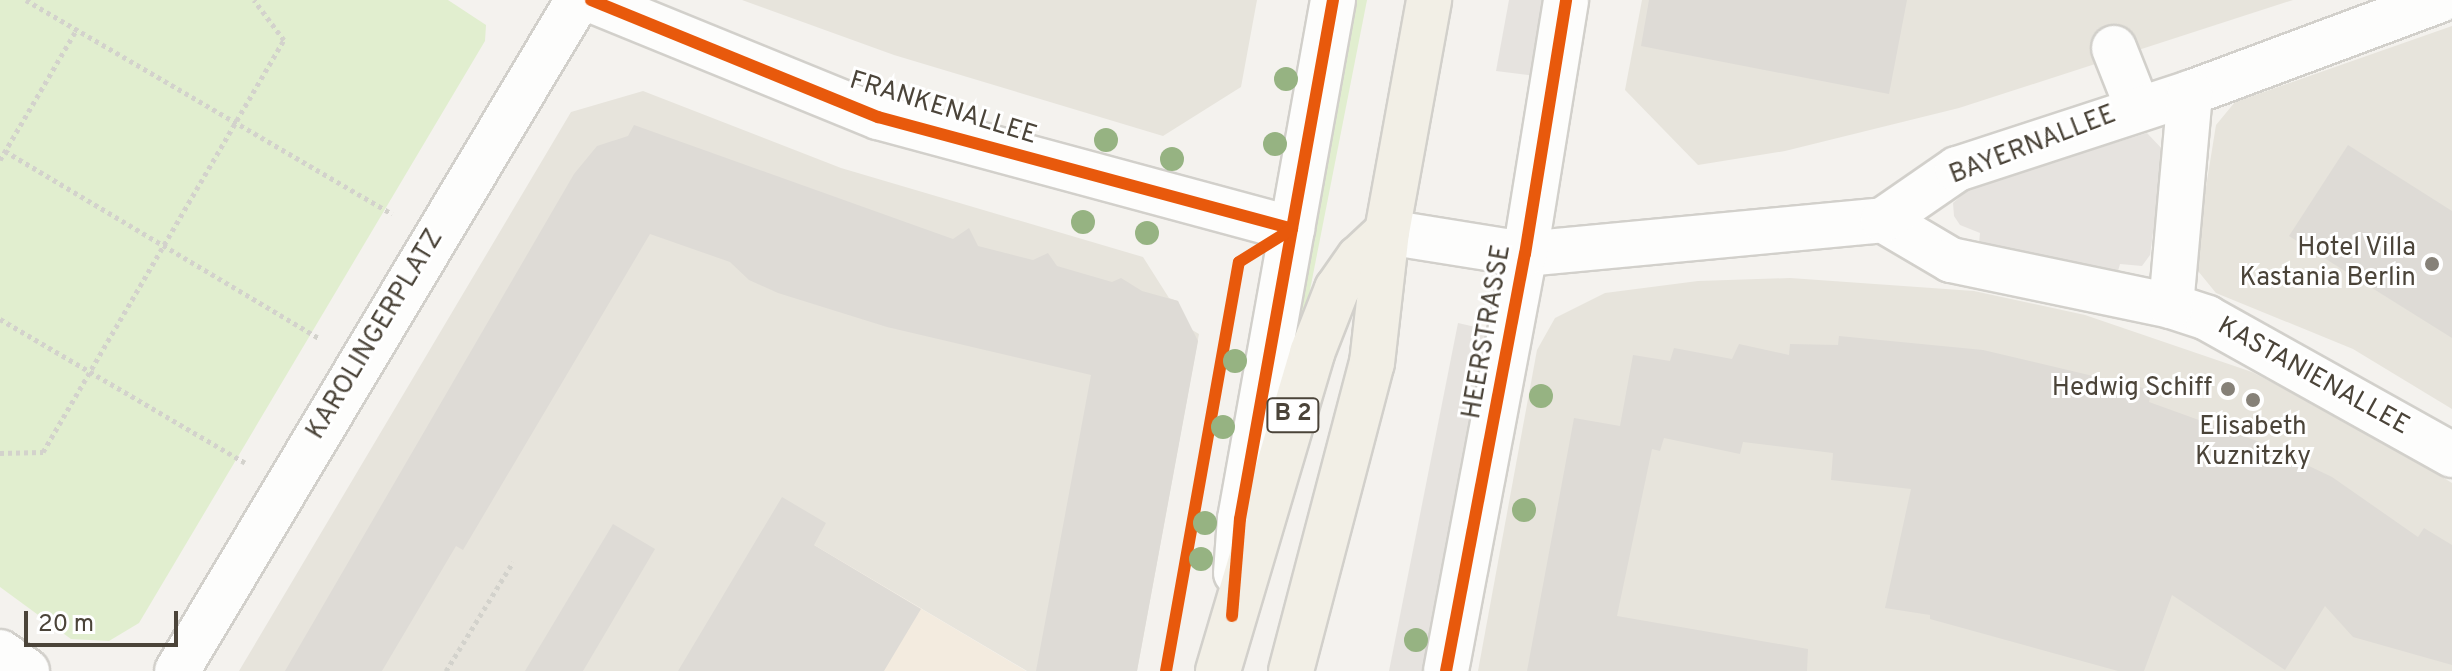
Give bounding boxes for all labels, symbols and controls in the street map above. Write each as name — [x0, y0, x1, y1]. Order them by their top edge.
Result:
street label: FRANKENALLEE — [846, 66, 1040, 152]
street label: BAYERNALLEE — [1945, 100, 2121, 192]
street label: KAROLINGERPLATZ — [301, 224, 451, 446]
place label: Hotel Villa Kastania Berlin — [2239, 233, 2416, 294]
street label: HEERSTRASSE — [1457, 242, 1519, 422]
marker: Hotel Villa Kastania Berlin — [2423, 255, 2441, 273]
street label: KASTANIENALLEE — [2212, 311, 2414, 443]
place label: Hedwig Schiff — [2052, 373, 2212, 405]
marker: Hedwig Schiff — [2219, 380, 2237, 398]
marker: Elisabeth Kuznitzky — [2244, 391, 2262, 409]
road number: B 2 — [1265, 395, 1321, 435]
place label: Elisabeth Kuznitzky — [2195, 412, 2311, 474]
scale bar — [28, 595, 182, 645]
text: 20 m — [38, 610, 94, 640]

